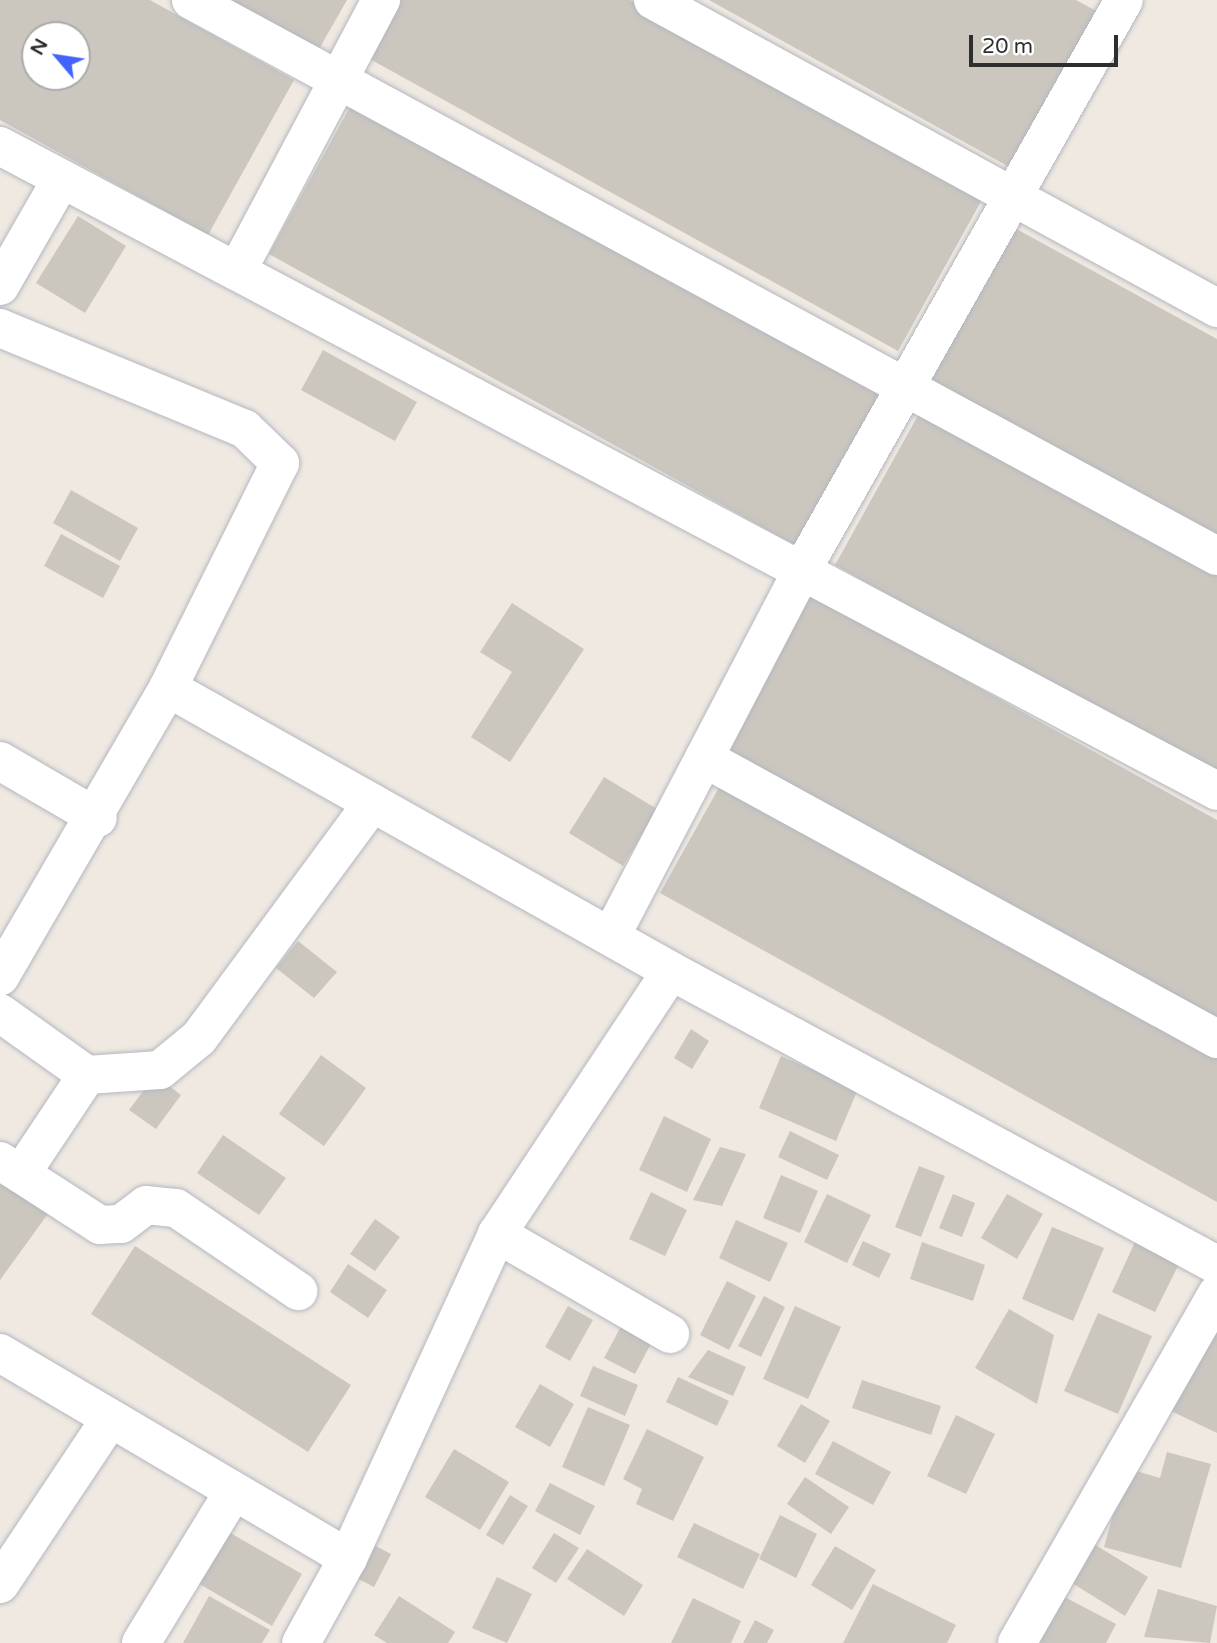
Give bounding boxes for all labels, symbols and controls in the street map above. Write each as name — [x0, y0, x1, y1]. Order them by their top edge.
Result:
north arrow — [21, 21, 91, 91]
scale bar — [972, 21, 1121, 65]
text: 20 m — [982, 34, 1033, 59]
text: N — [26, 35, 53, 59]

